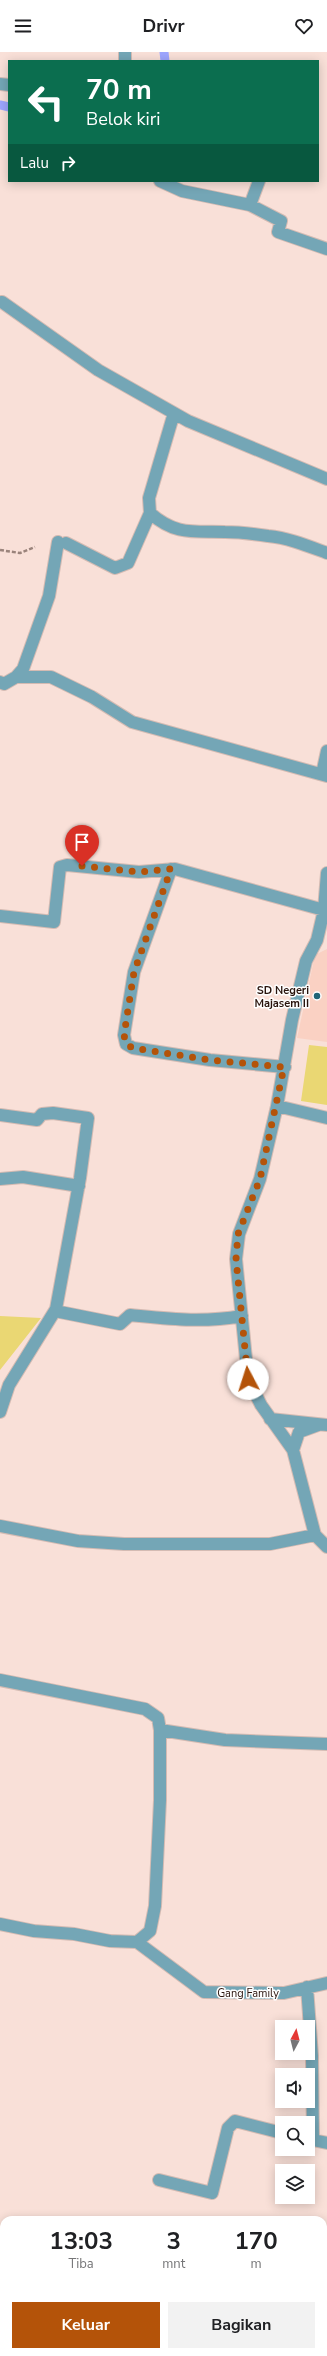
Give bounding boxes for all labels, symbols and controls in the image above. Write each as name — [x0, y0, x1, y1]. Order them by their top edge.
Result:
text: Drivr — [143, 14, 184, 38]
icon: menu — [12, 15, 34, 37]
icon: heart — [293, 15, 315, 37]
text: 70 m — [86, 71, 152, 109]
icon: left — [20, 76, 72, 128]
text: Belok kiri — [86, 107, 160, 131]
icon: right — [57, 152, 79, 174]
text: Lalu — [20, 153, 49, 173]
pin — [65, 825, 99, 866]
icon: arrive — [71, 831, 93, 853]
place label: SD Negeri Majasem II — [254, 983, 309, 1011]
marker: SD Negeri Majasem II — [312, 991, 322, 1001]
position arrow — [227, 1358, 269, 1400]
street label: Gang Family — [217, 1986, 279, 2001]
north arrow — [275, 2020, 315, 2060]
map controls — [275, 2020, 315, 2204]
button: sound — [275, 2068, 315, 2108]
button: search — [275, 2116, 315, 2156]
button: layers — [275, 2164, 315, 2204]
text: 13:03 — [49, 2225, 113, 2257]
text: 3 — [166, 2225, 181, 2257]
text: 170 — [234, 2225, 278, 2257]
text: Tiba — [68, 2255, 94, 2273]
text: mnt — [162, 2255, 185, 2273]
text: m — [251, 2255, 262, 2273]
button: Keluar — [12, 2302, 160, 2348]
button: Bagikan — [168, 2302, 315, 2348]

